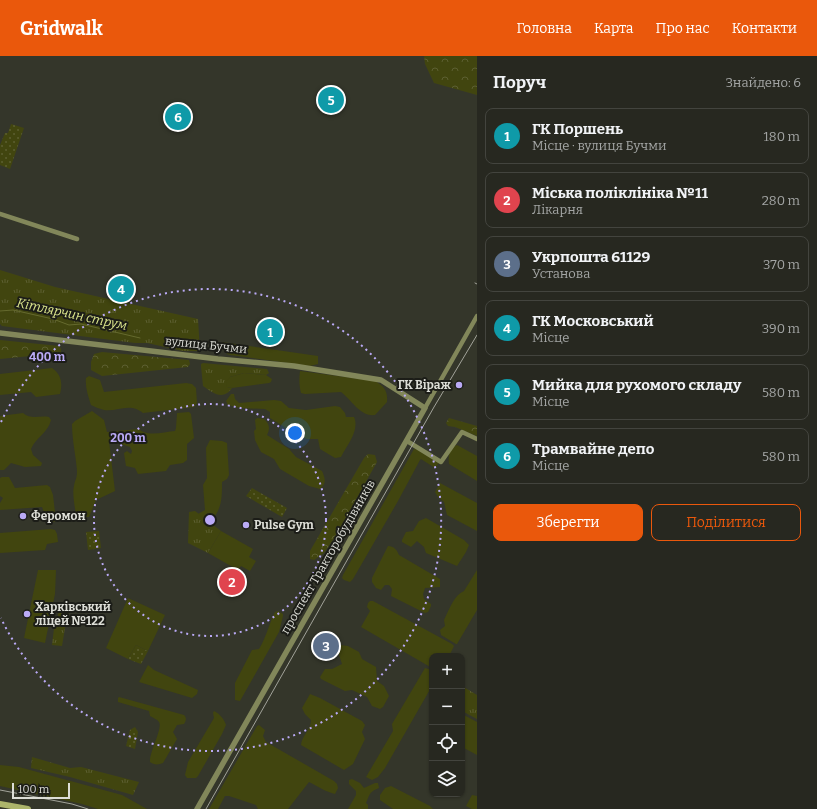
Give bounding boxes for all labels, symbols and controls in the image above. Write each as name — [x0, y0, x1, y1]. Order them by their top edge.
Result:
text: Gridwalk — [20, 17, 103, 40]
text: Головна — [516, 20, 572, 37]
text: Карта — [594, 20, 634, 37]
text: Про нас — [656, 20, 710, 37]
text: Контакти — [732, 20, 797, 37]
text: Поруч — [493, 72, 546, 93]
text: Знайдено: 6 — [726, 75, 801, 90]
pin: 5 — [318, 85, 344, 115]
pin: 6 — [165, 102, 191, 132]
text: ГК Поршень — [532, 120, 623, 138]
text: 1 — [504, 129, 510, 144]
text: 180 m — [764, 129, 800, 144]
text: Місце · вулиця Бучми — [532, 138, 667, 153]
text: Міська поліклініка №11 — [532, 184, 708, 202]
text: 2 — [503, 193, 511, 208]
text: 280 m — [762, 193, 800, 208]
text: Лікарня — [532, 202, 583, 217]
text: Укрпошта 61129 — [532, 248, 650, 266]
text: 3 — [503, 257, 511, 272]
text: 370 m — [763, 257, 800, 272]
text: Установа — [532, 266, 590, 281]
pin: 4 — [108, 274, 134, 304]
water label: Кітлярчин струм — [15, 295, 129, 333]
text: ГК Московський — [532, 312, 654, 330]
pin: 1 — [257, 317, 283, 347]
text: 4 — [503, 321, 511, 336]
text: 390 m — [762, 321, 800, 336]
text: Місце — [532, 330, 569, 345]
street label: вулиця Бучми — [164, 334, 248, 356]
text: 400 m — [29, 350, 66, 364]
text: Мийка для рухомого складу — [532, 376, 741, 394]
place label: ГК Віраж — [398, 378, 452, 392]
marker: ГК Віраж — [454, 380, 464, 390]
text: 5 — [503, 385, 511, 400]
text: 580 m — [762, 385, 800, 400]
text: Місце — [532, 394, 569, 409]
your location — [285, 423, 305, 443]
text: 200 m — [110, 431, 146, 445]
text: Трамвайне депо — [532, 440, 654, 458]
text: 6 — [503, 449, 511, 464]
text: 580 m — [762, 449, 800, 464]
text: Місце — [532, 458, 569, 473]
street label: проспект Тракторобудівників — [278, 477, 378, 637]
button: Зберегти — [493, 504, 643, 541]
button: Поділитися — [651, 504, 801, 541]
place label: Феромон — [31, 509, 85, 523]
marker: Феромон — [18, 511, 28, 521]
centre of rings — [203, 513, 217, 527]
place label: Pulse Gym — [254, 518, 314, 532]
marker: Pulse Gym — [241, 520, 251, 530]
pin: 2 — [219, 567, 245, 597]
place label: Харківський ліцей №122 — [35, 600, 111, 628]
marker: Харківський ліцей №122 — [22, 609, 32, 619]
pin: 3 — [313, 631, 339, 661]
map controls — [429, 653, 465, 797]
button: + — [429, 653, 465, 689]
button: − — [429, 689, 465, 725]
button: locate — [429, 725, 465, 761]
button: layers — [429, 761, 465, 797]
scale bar — [12, 781, 70, 800]
text: 100 m — [18, 783, 49, 796]

